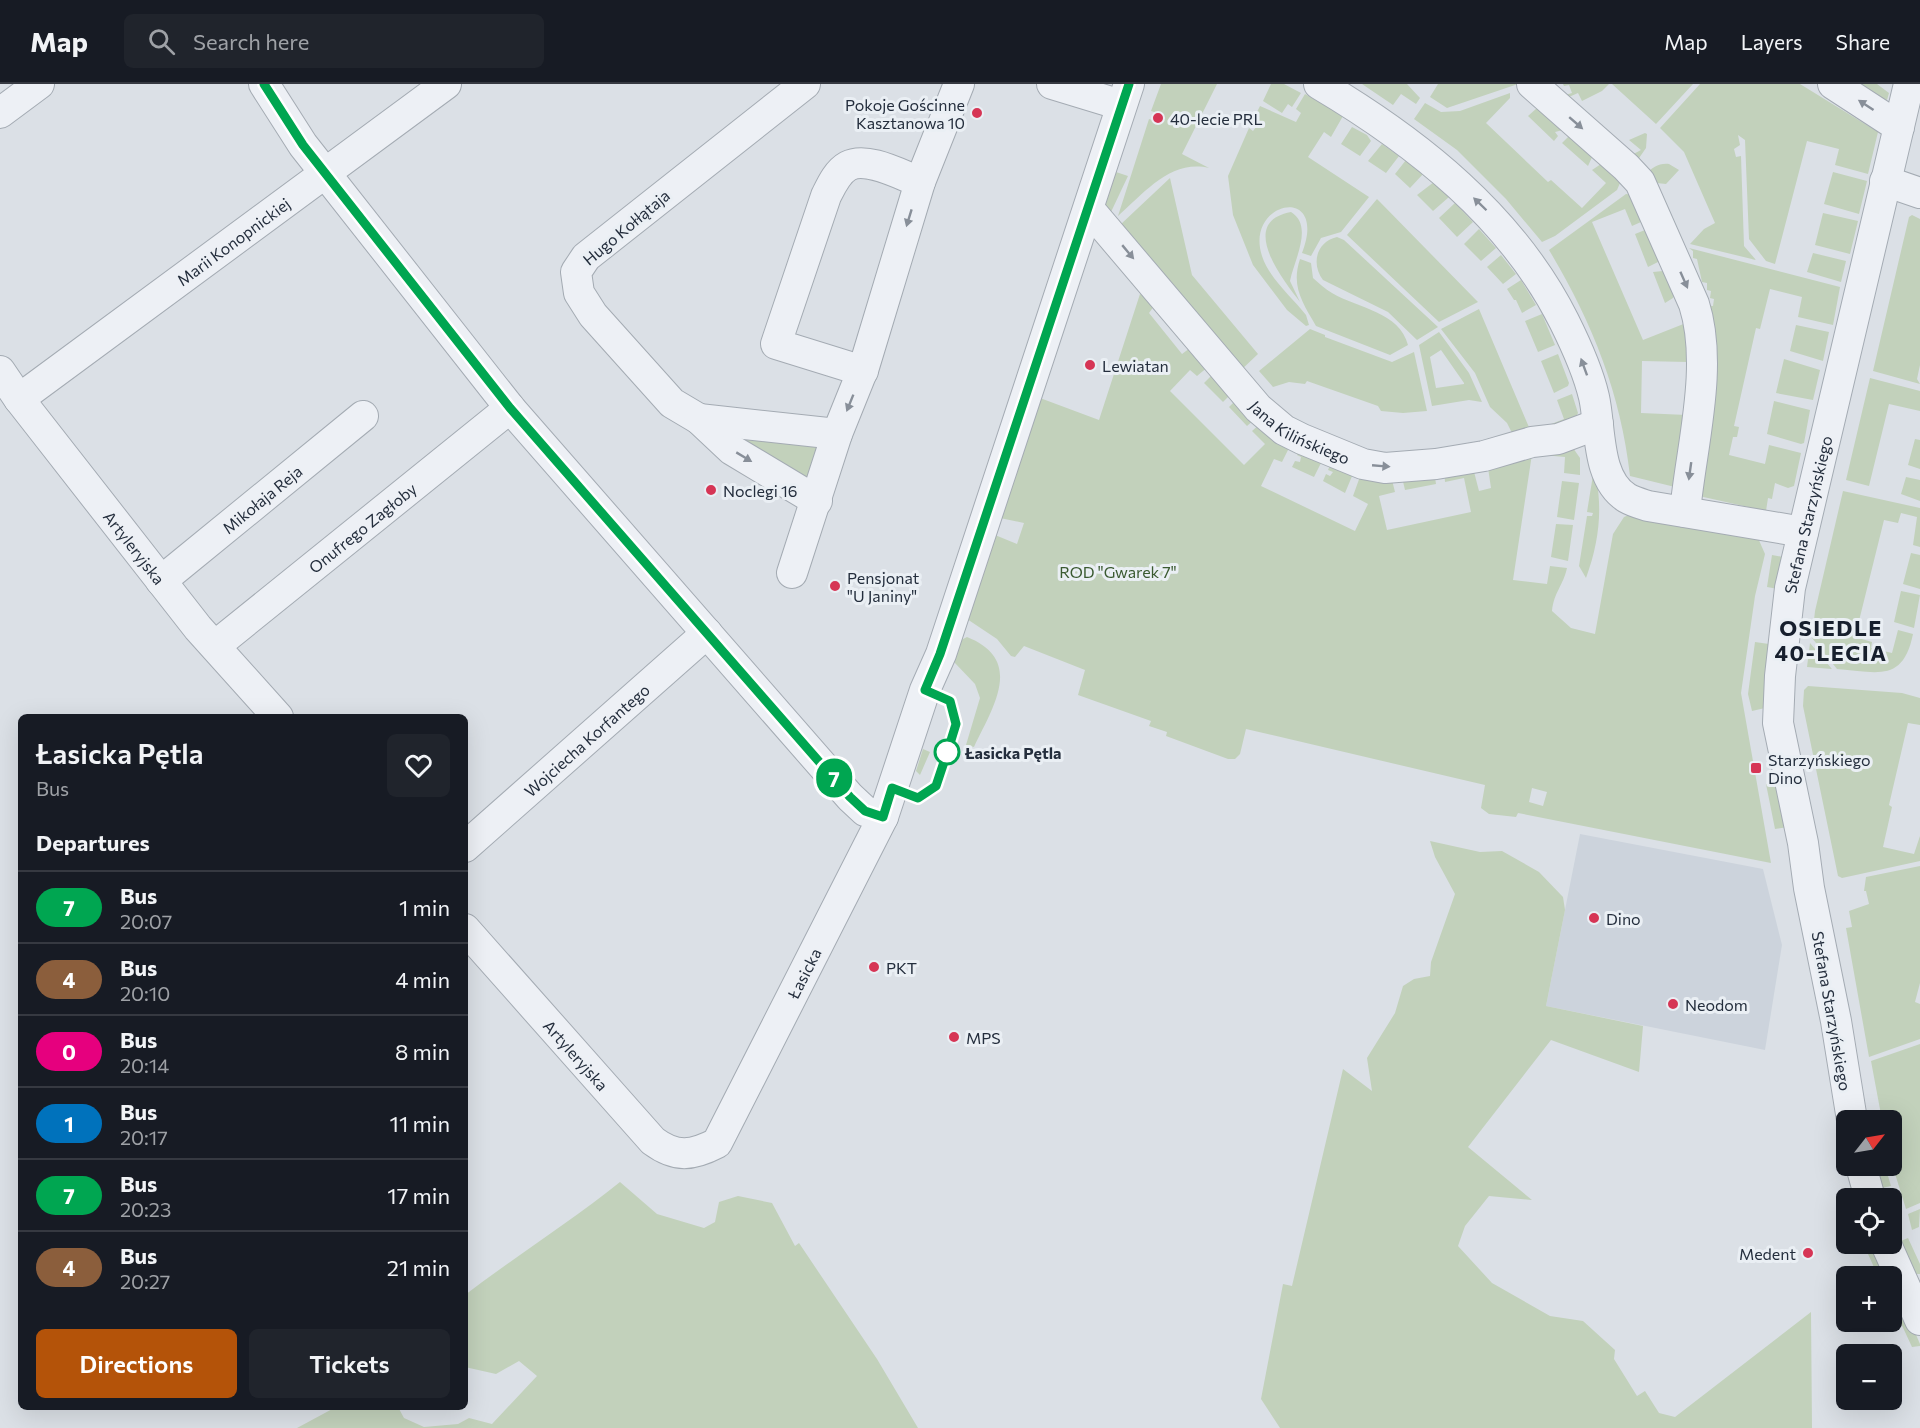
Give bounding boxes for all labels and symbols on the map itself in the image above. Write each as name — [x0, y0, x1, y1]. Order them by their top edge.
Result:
place label: Pokoje Gościnne Kasztanowa 10 — [845, 95, 965, 132]
one-way arrow — [1858, 100, 1874, 111]
marker: Pokoje Gościnne Kasztanowa 10 — [970, 106, 984, 120]
place label: 40-lecie PRL — [1170, 109, 1263, 128]
marker: 40-lecie PRL — [1151, 111, 1165, 125]
one-way arrow — [1568, 116, 1583, 129]
street label: Hugo Kołłątaja — [579, 185, 673, 269]
street label: Marii Konopnickiej — [173, 193, 293, 289]
one-way arrow — [1473, 198, 1487, 212]
one-way arrow — [904, 209, 913, 227]
one-way arrow — [1121, 244, 1134, 259]
one-way arrow — [1679, 272, 1688, 289]
place label: Lewiatan — [1102, 356, 1169, 375]
marker: Lewiatan — [1083, 358, 1097, 372]
one-way arrow — [1579, 358, 1588, 376]
one-way arrow — [845, 394, 854, 412]
street label: Jana Kilińskiego — [1246, 396, 1353, 467]
street label: Stefana Starzyńskiego — [1780, 434, 1835, 595]
one-way arrow — [736, 451, 752, 462]
street label: Mikołaja Reja — [218, 461, 305, 537]
one-way arrow — [1372, 461, 1391, 471]
one-way arrow — [1685, 462, 1695, 481]
street label: Onufrego Zagłoby — [304, 478, 420, 576]
place label: Noclegi 16 — [723, 481, 797, 500]
marker: Noclegi 16 — [704, 483, 718, 497]
street label: Artyleryjska — [100, 507, 169, 588]
park label: ROD "Gwarek 7" — [1059, 562, 1177, 581]
place label: Pensjonat "U Janiny" — [847, 568, 920, 605]
marker: Pensjonat "U Janiny" — [828, 579, 842, 593]
district label: OSIEDLE 40-LECIA — [1774, 614, 1888, 666]
street label: Wojciecha Korfantego — [520, 679, 653, 800]
marker: Łasicka Pętla — [934, 739, 960, 765]
place label: Łasicka Pętla — [964, 743, 1061, 762]
place label: Starzyńskiego Dino — [1768, 750, 1871, 787]
line badge: 7 — [814, 758, 854, 798]
marker: Starzyńskiego Dino — [1749, 761, 1763, 775]
place label: Dino — [1606, 909, 1641, 928]
marker: Dino — [1587, 911, 1601, 925]
street label: Stefana Starzyńskiego — [1809, 930, 1855, 1092]
street label: Łasicka — [782, 944, 824, 1002]
place label: PKT — [886, 958, 917, 977]
marker: PKT — [867, 960, 881, 974]
place label: Neodom — [1685, 995, 1748, 1014]
marker: Neodom — [1666, 997, 1680, 1011]
street label: Artyleryjska — [540, 1015, 613, 1094]
place label: MPS — [966, 1028, 1001, 1047]
marker: MPS — [947, 1030, 961, 1044]
north arrow — [1836, 1110, 1902, 1176]
place label: Medent — [1739, 1244, 1796, 1263]
marker: Medent — [1801, 1246, 1815, 1260]

